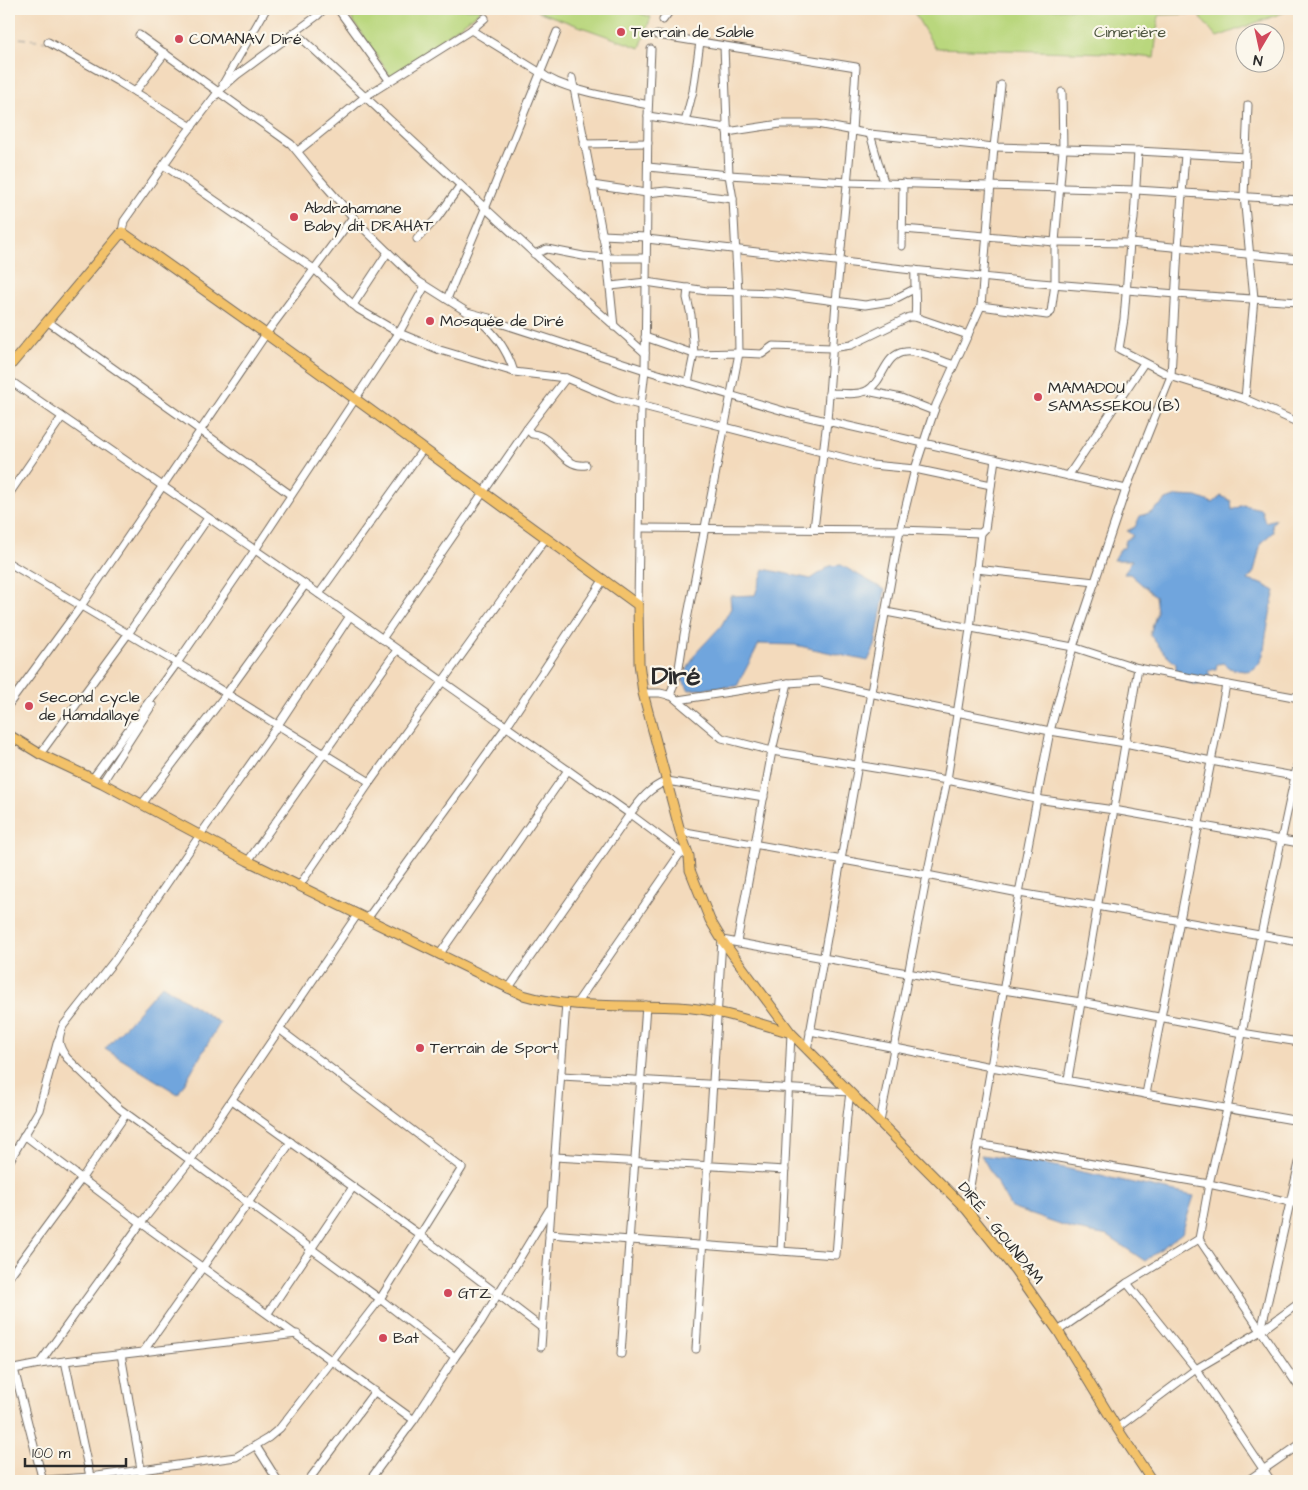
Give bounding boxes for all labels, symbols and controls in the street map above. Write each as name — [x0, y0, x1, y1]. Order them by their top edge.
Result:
place label: Terrain de Sable — [631, 21, 754, 43]
park label: Cimerière — [1094, 21, 1166, 43]
north arrow — [1236, 22, 1286, 72]
marker: Terrain de Sable — [615, 26, 627, 38]
place label: COMANAV Diré — [189, 28, 302, 50]
marker: COMANAV Diré — [173, 33, 185, 45]
text: N — [1252, 49, 1264, 70]
place label: Abdrahamane Baby dit DRAHAT — [304, 197, 433, 238]
marker: Abdrahamane Baby dit DRAHAT — [288, 211, 300, 223]
place label: Mosquée de Diré — [440, 310, 564, 332]
marker: Mosquée de Diré — [424, 315, 436, 327]
place label: MAMADOU SAMASSEKOU (B) — [1048, 377, 1180, 417]
marker: MAMADOU SAMASSEKOU (B) — [1032, 391, 1044, 403]
district label: Diré — [651, 658, 701, 694]
place label: Second cycle de Hamdallaye — [39, 686, 140, 727]
marker: Second cycle de Hamdallaye — [23, 700, 35, 712]
place label: Terrain de Sport — [430, 1037, 559, 1059]
marker: Terrain de Sport — [414, 1042, 426, 1054]
street label: DIRÉ - GOUNDAM — [953, 1177, 1049, 1289]
place label: GTZ — [458, 1282, 492, 1304]
marker: GTZ — [442, 1287, 454, 1299]
place label: Bat — [393, 1327, 420, 1349]
marker: Bat — [377, 1332, 389, 1344]
scale bar — [25, 1435, 126, 1467]
text: 100 m — [32, 1443, 71, 1464]

